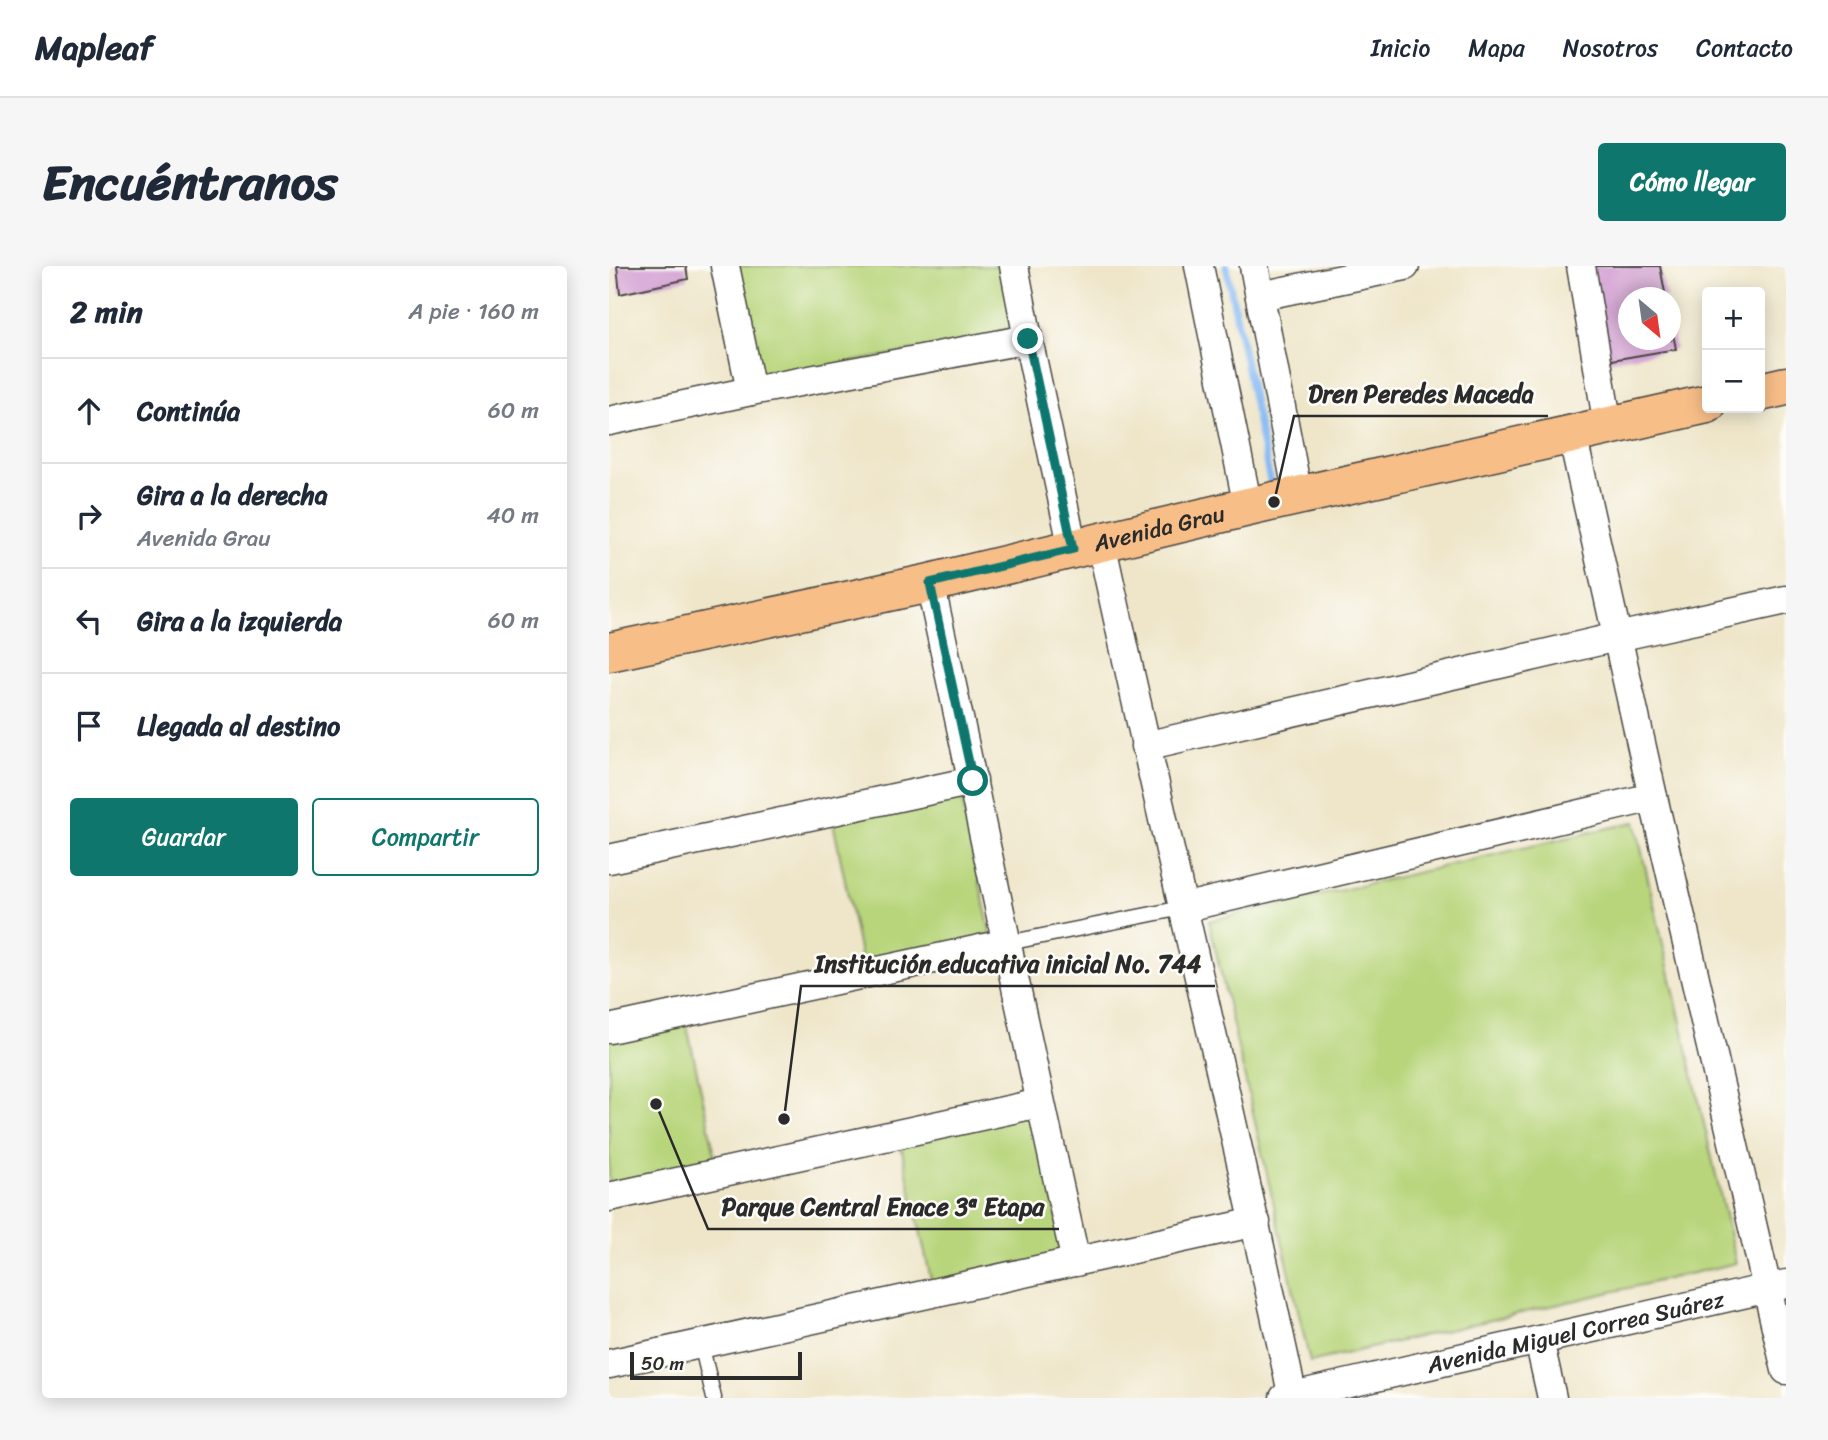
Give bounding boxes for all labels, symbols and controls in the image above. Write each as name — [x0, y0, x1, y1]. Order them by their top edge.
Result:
text: Mapleaf — [35, 19, 153, 77]
text: Inicio — [1371, 27, 1430, 69]
text: Mapa — [1468, 27, 1525, 69]
text: Nosotros — [1563, 27, 1658, 69]
text: Contacto — [1696, 27, 1793, 69]
text: Encuéntranos — [42, 139, 338, 226]
button: Cómo llegar — [1598, 143, 1786, 221]
text: 2 min — [70, 285, 143, 339]
north arrow — [1618, 287, 1681, 350]
map controls — [1702, 287, 1765, 413]
button: + — [1702, 287, 1765, 350]
text: A pie · 160 m — [408, 291, 539, 332]
route end — [1012, 323, 1043, 354]
button: − — [1702, 350, 1765, 413]
callout: Dren Peredes Maceda — [1294, 371, 1548, 416]
text: Dren Peredes Maceda — [1308, 373, 1534, 415]
text: Continúa — [137, 388, 240, 434]
text: 60 m — [488, 390, 539, 431]
icon: ahead — [70, 392, 108, 430]
text: Gira a la derecha — [137, 472, 328, 518]
street label: Avenida Grau — [1089, 493, 1230, 564]
text: 40 m — [486, 495, 539, 536]
icon: right — [70, 497, 108, 535]
text: Avenida Grau — [137, 518, 271, 559]
text: Gira a la izquierda — [137, 598, 342, 644]
text: 60 m — [488, 600, 539, 641]
icon: left — [70, 602, 108, 640]
text: Llegada al destino — [137, 703, 340, 749]
icon: arrive — [70, 707, 108, 745]
route start — [957, 765, 988, 796]
button: Guardar — [70, 798, 298, 876]
button: Compartir — [312, 798, 539, 876]
callout: Institución educativa inicial No. 744 — [801, 941, 1215, 986]
text: Institución educativa inicial No. 744 — [813, 943, 1201, 985]
callout: Parque Central Enace 3ª Etapa — [708, 1184, 1059, 1229]
text: Parque Central Enace 3ª Etapa — [722, 1186, 1045, 1228]
street label: Avenida Miguel Correa Suárez — [1422, 1278, 1729, 1386]
text: 50 m — [641, 1347, 684, 1380]
scale bar — [630, 1349, 801, 1381]

